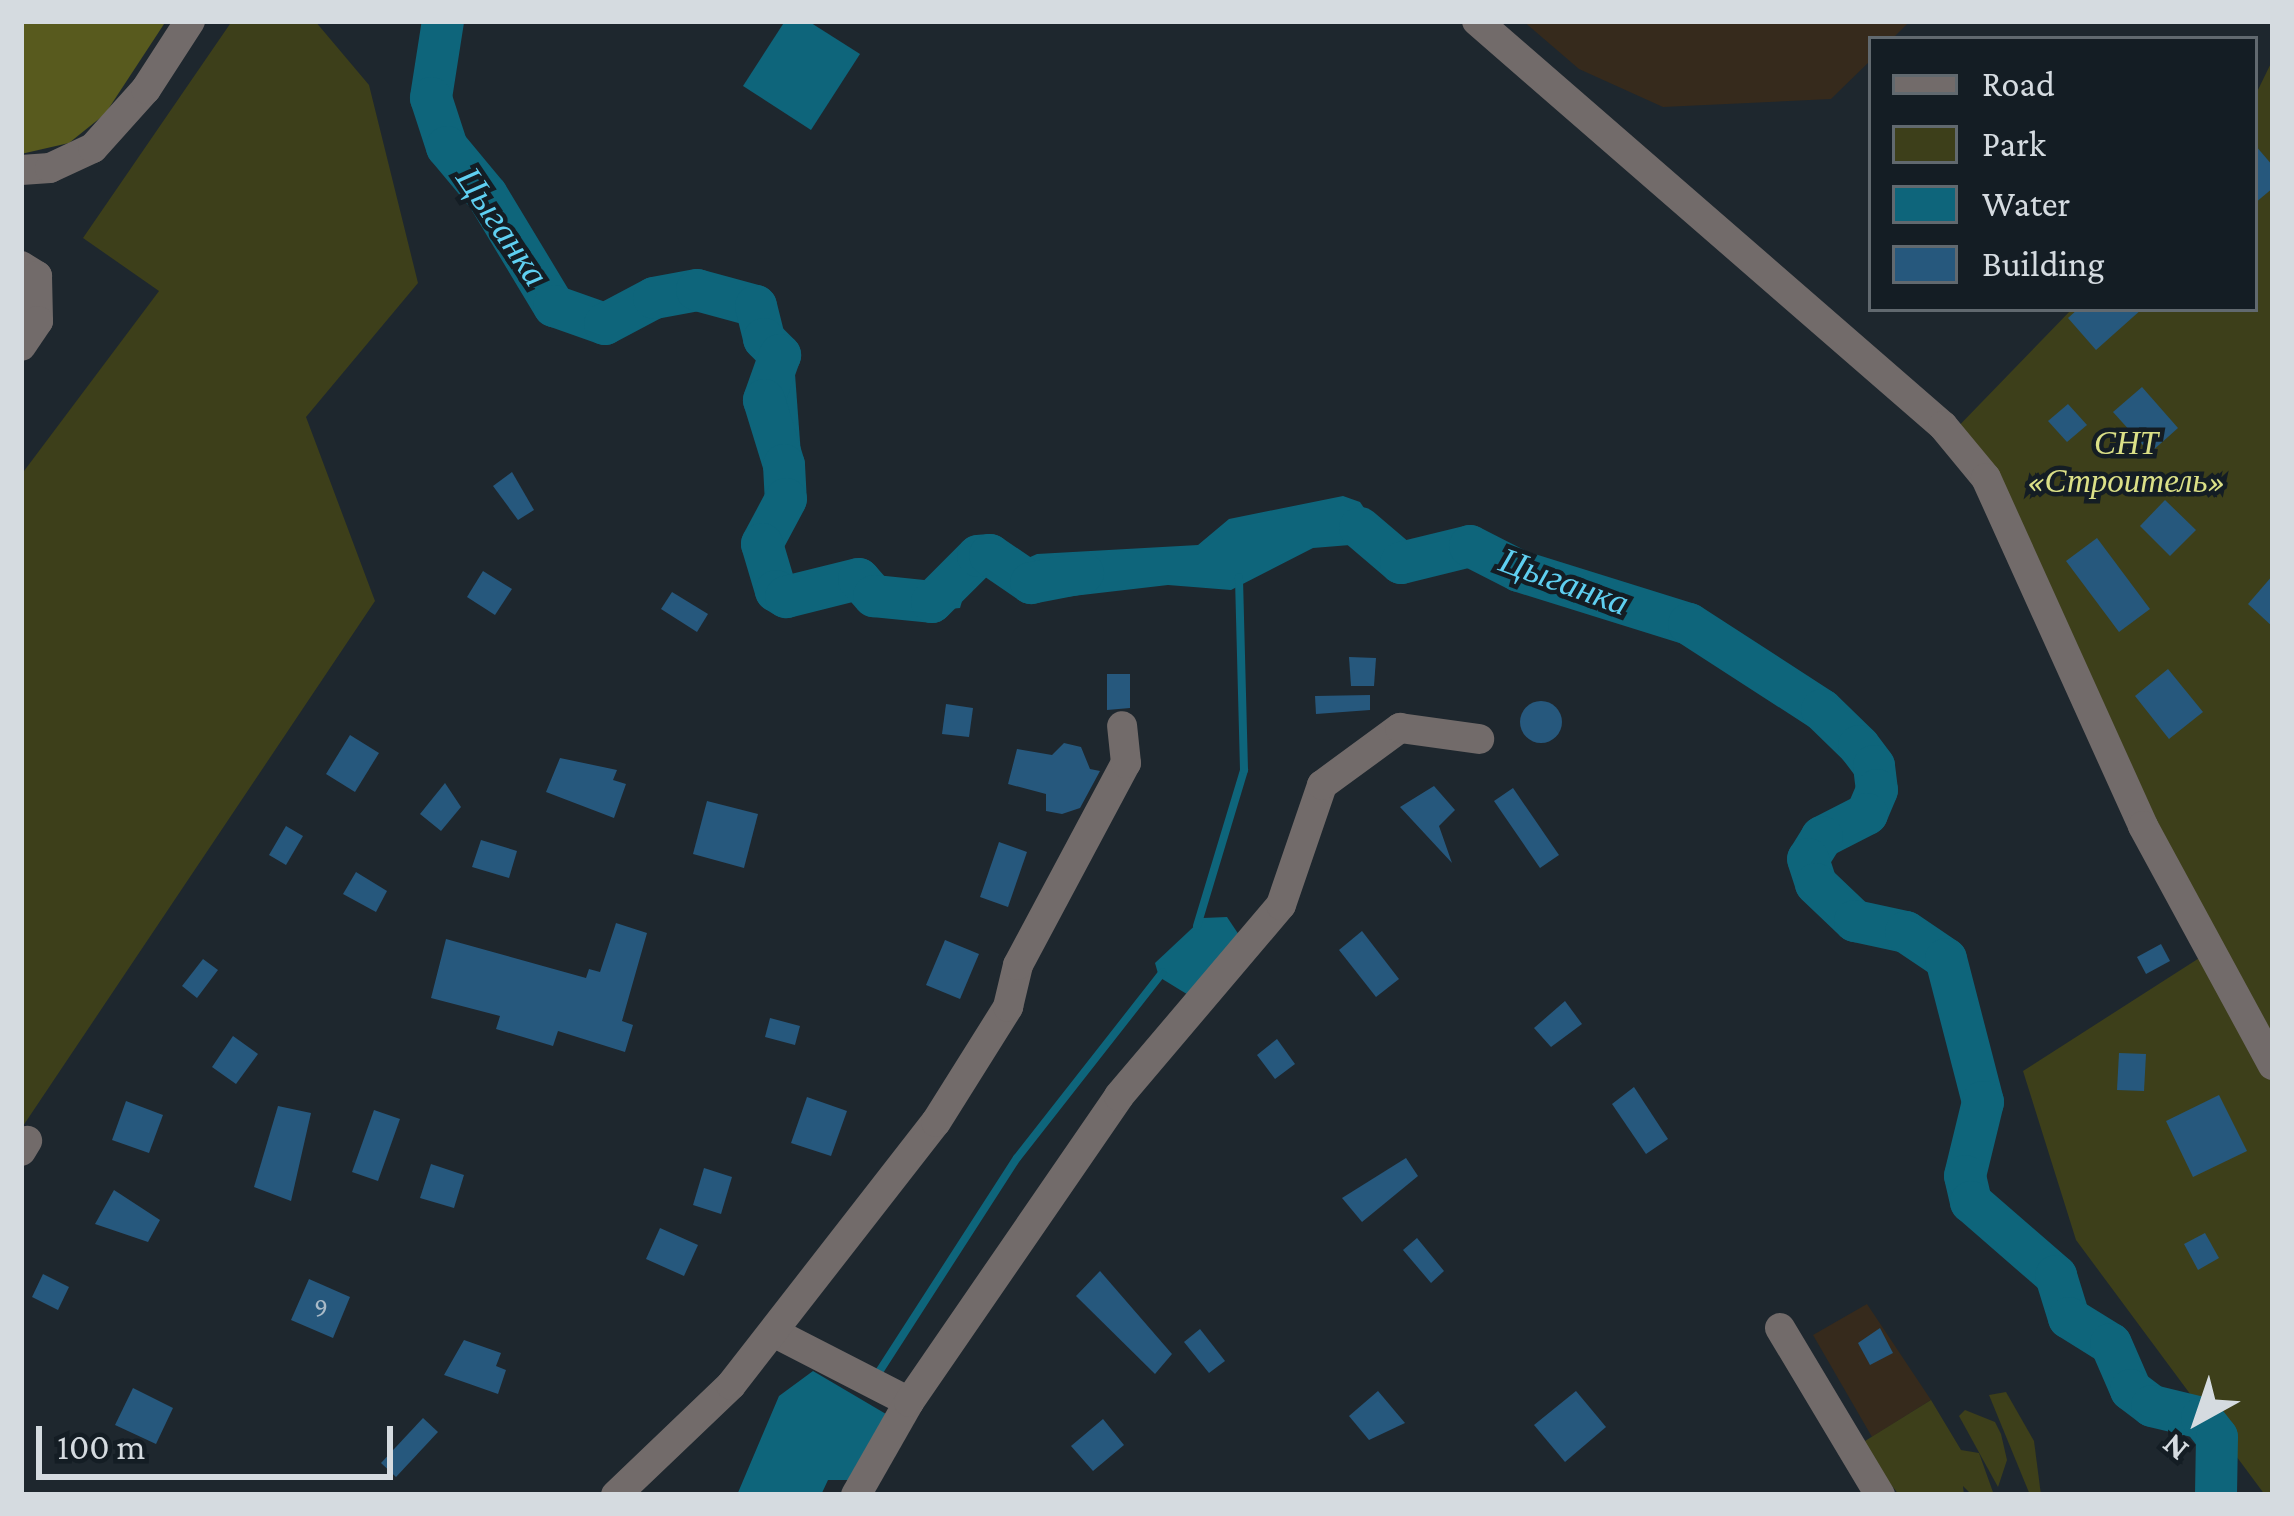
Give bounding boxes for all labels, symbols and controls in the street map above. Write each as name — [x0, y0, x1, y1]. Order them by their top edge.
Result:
legend — [1868, 36, 2258, 312]
text: Road — [1982, 64, 2055, 104]
text: Park — [1982, 124, 2046, 164]
water label: Цыганка — [447, 159, 557, 295]
text: Water — [1982, 184, 2070, 224]
text: Building — [1982, 244, 2105, 284]
park label: СНТ «Строитель» — [2027, 423, 2225, 501]
water label: Цыганка — [1494, 539, 1634, 625]
house number: 9 — [314, 1292, 328, 1324]
north arrow — [2138, 1360, 2258, 1480]
scale bar — [42, 1402, 399, 1476]
text: 100 m — [57, 1427, 145, 1467]
text: N — [2154, 1427, 2195, 1469]

